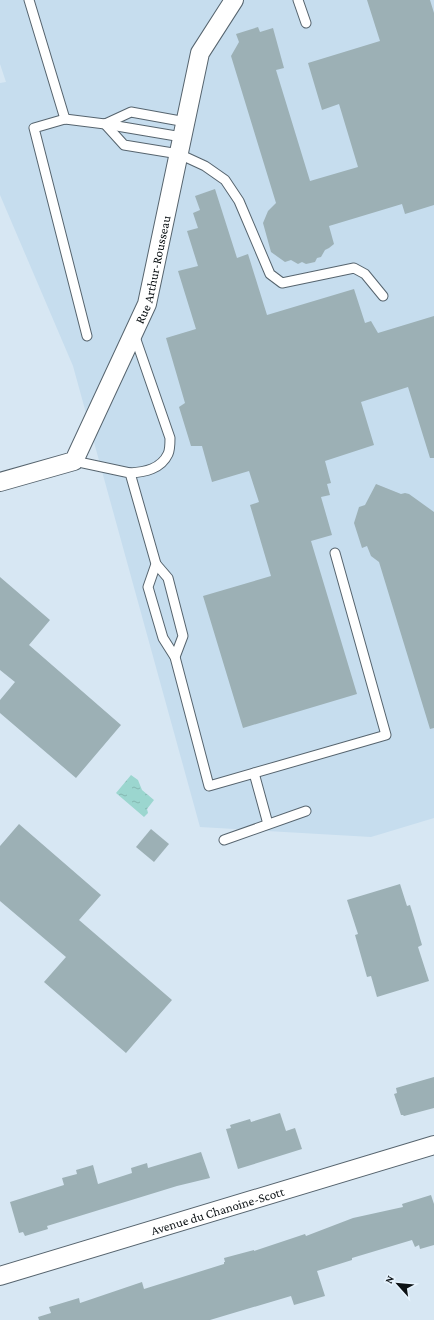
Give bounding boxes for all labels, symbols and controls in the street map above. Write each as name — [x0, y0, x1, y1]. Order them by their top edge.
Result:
street label: Rue Arthur-Rousseau — [132, 214, 173, 326]
street label: Avenue du Chanoine-Scott — [149, 1183, 286, 1238]
north arrow — [378, 1264, 418, 1304]
text: N — [382, 1273, 396, 1286]

